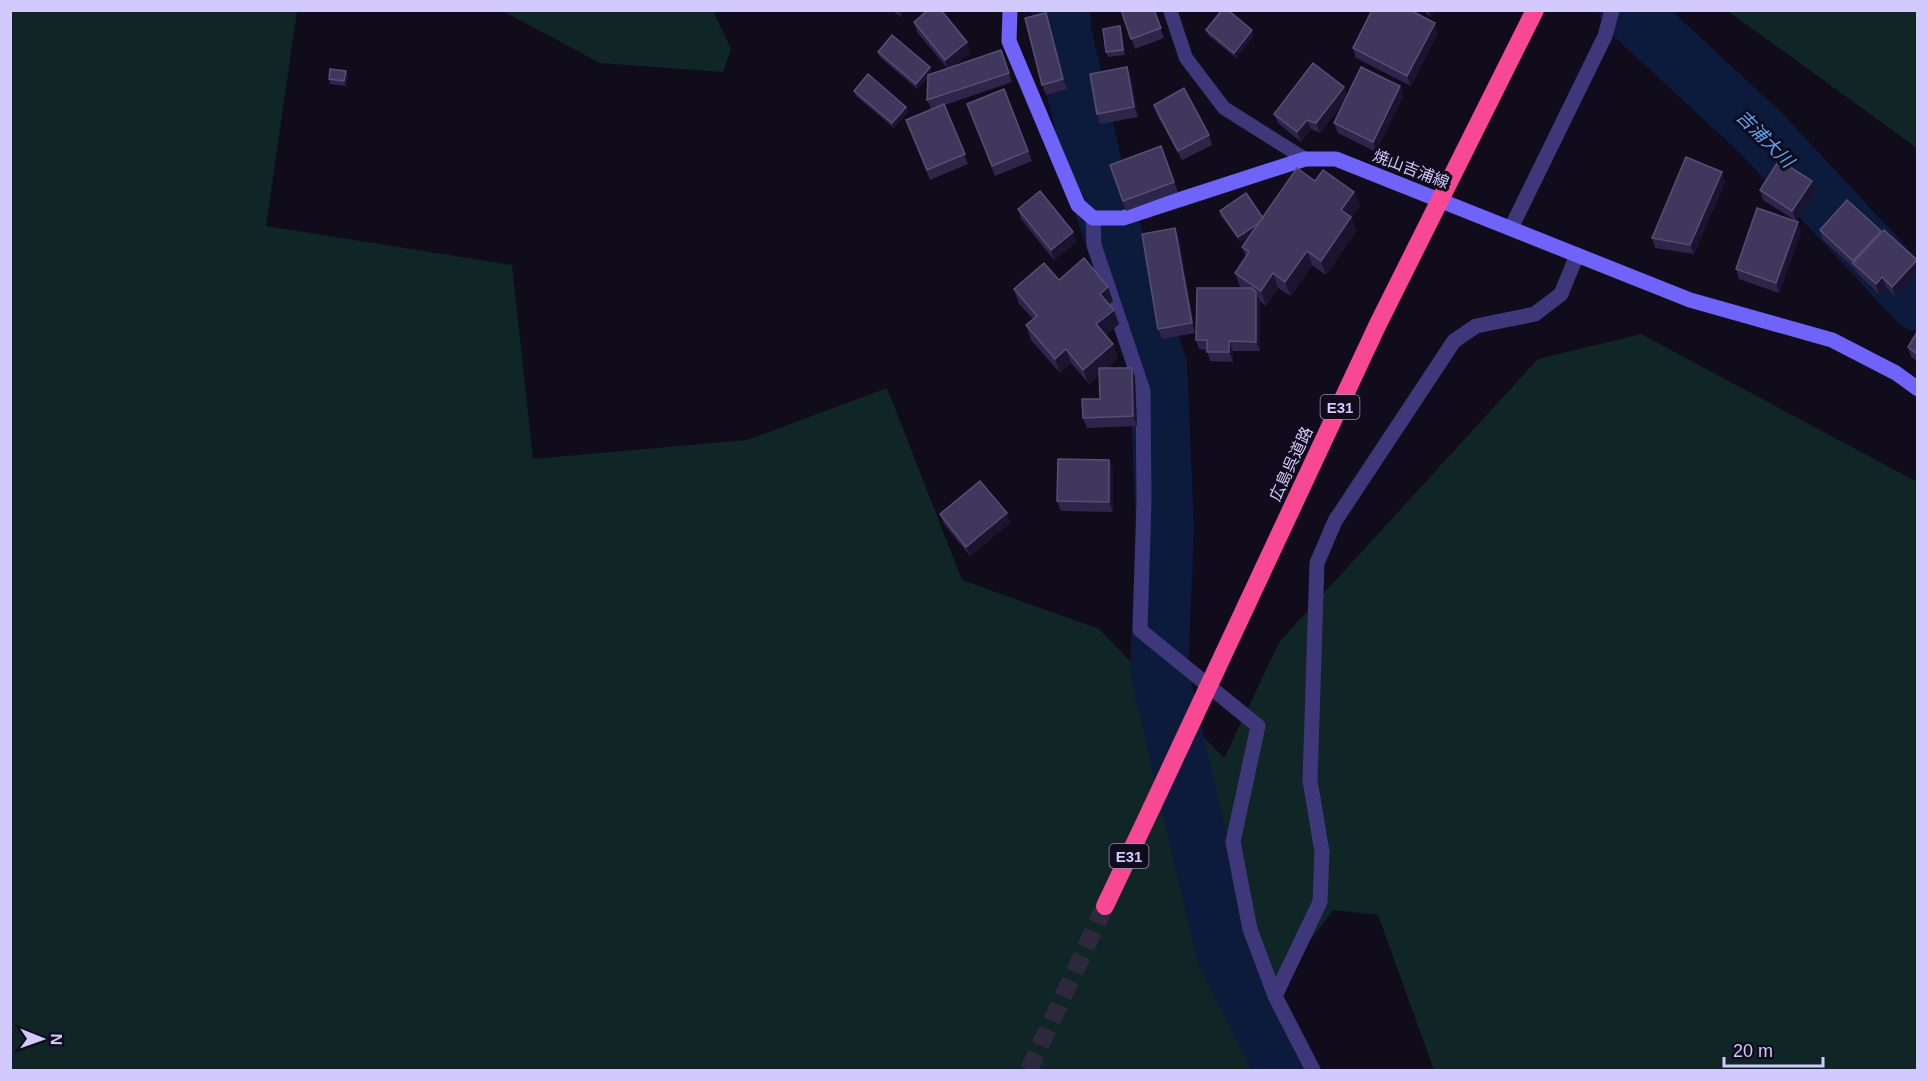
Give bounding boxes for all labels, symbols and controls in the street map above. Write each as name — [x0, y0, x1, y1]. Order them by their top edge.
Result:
water label: 吉浦大川 — [1732, 106, 1799, 173]
street label: 焼山吉浦線 — [1371, 147, 1451, 191]
road number: E31 — [1320, 395, 1360, 419]
street label: 広島呉道路 — [1266, 424, 1316, 504]
road number: E31 — [1110, 844, 1148, 868]
north arrow — [12, 1009, 72, 1069]
scale bar — [1724, 1030, 1823, 1068]
text: N — [48, 1033, 65, 1045]
text: 20 m — [1733, 1041, 1773, 1061]

